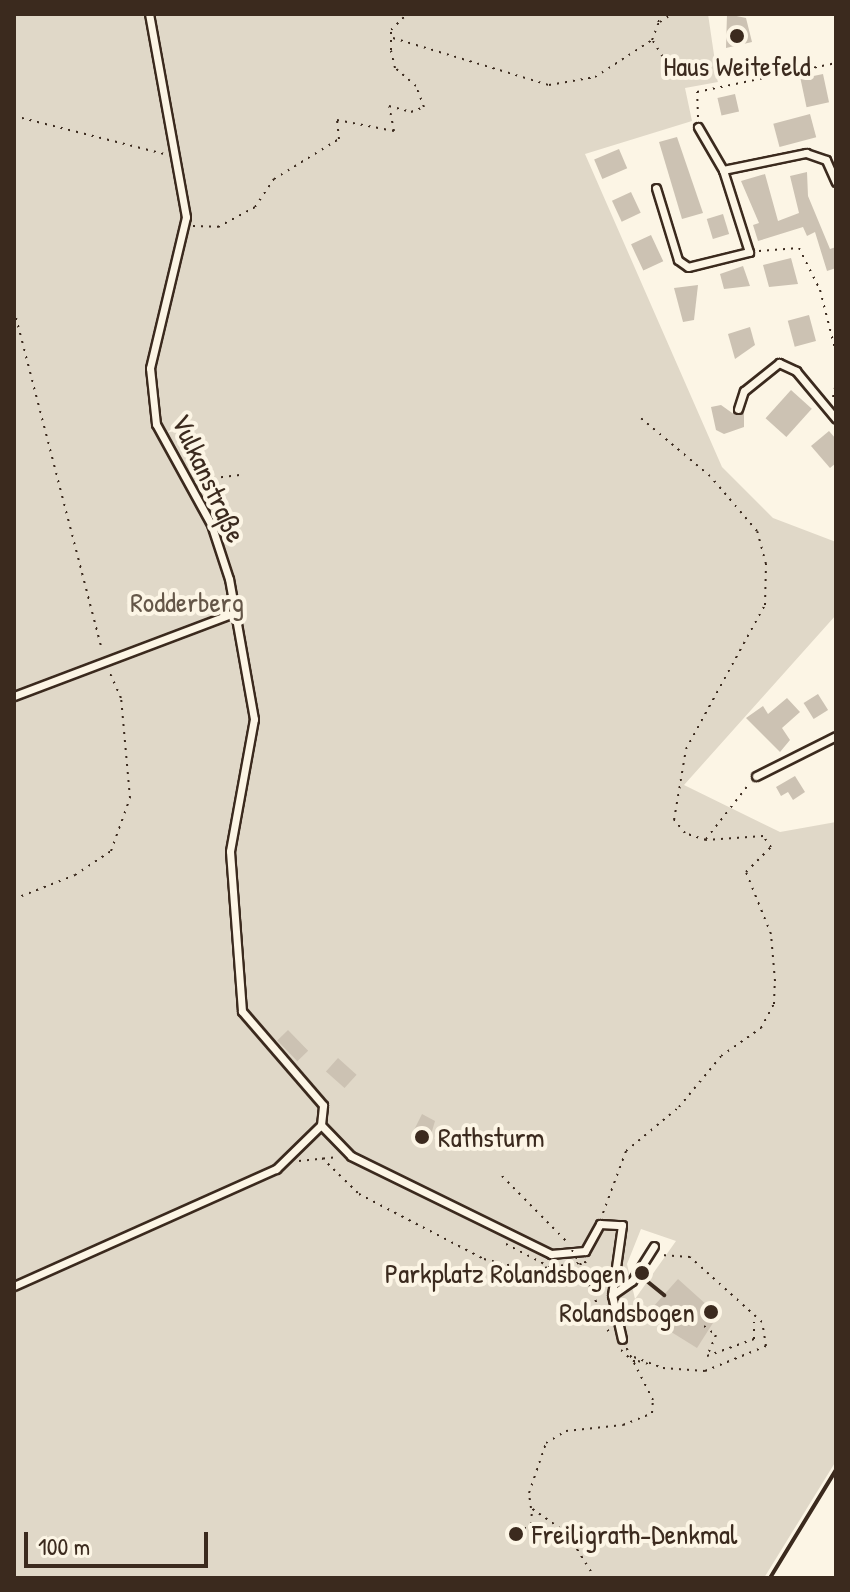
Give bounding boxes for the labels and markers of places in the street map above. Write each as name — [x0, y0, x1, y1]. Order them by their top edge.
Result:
marker: Haus Weitefeld — [728, 27, 746, 45]
place label: Haus Weitefeld — [663, 49, 811, 83]
place label: Rathsturm — [438, 1120, 545, 1154]
marker: Rathsturm — [413, 1128, 431, 1146]
place label: Parkplatz Rolandsbogen — [385, 1256, 626, 1290]
marker: Parkplatz Rolandsbogen — [633, 1264, 651, 1282]
place label: Rolandsbogen — [559, 1295, 695, 1329]
marker: Rolandsbogen — [702, 1303, 720, 1321]
place label: Freiligrath-Denkmal — [532, 1517, 738, 1551]
marker: Freiligrath-Denkmal — [507, 1525, 525, 1543]

